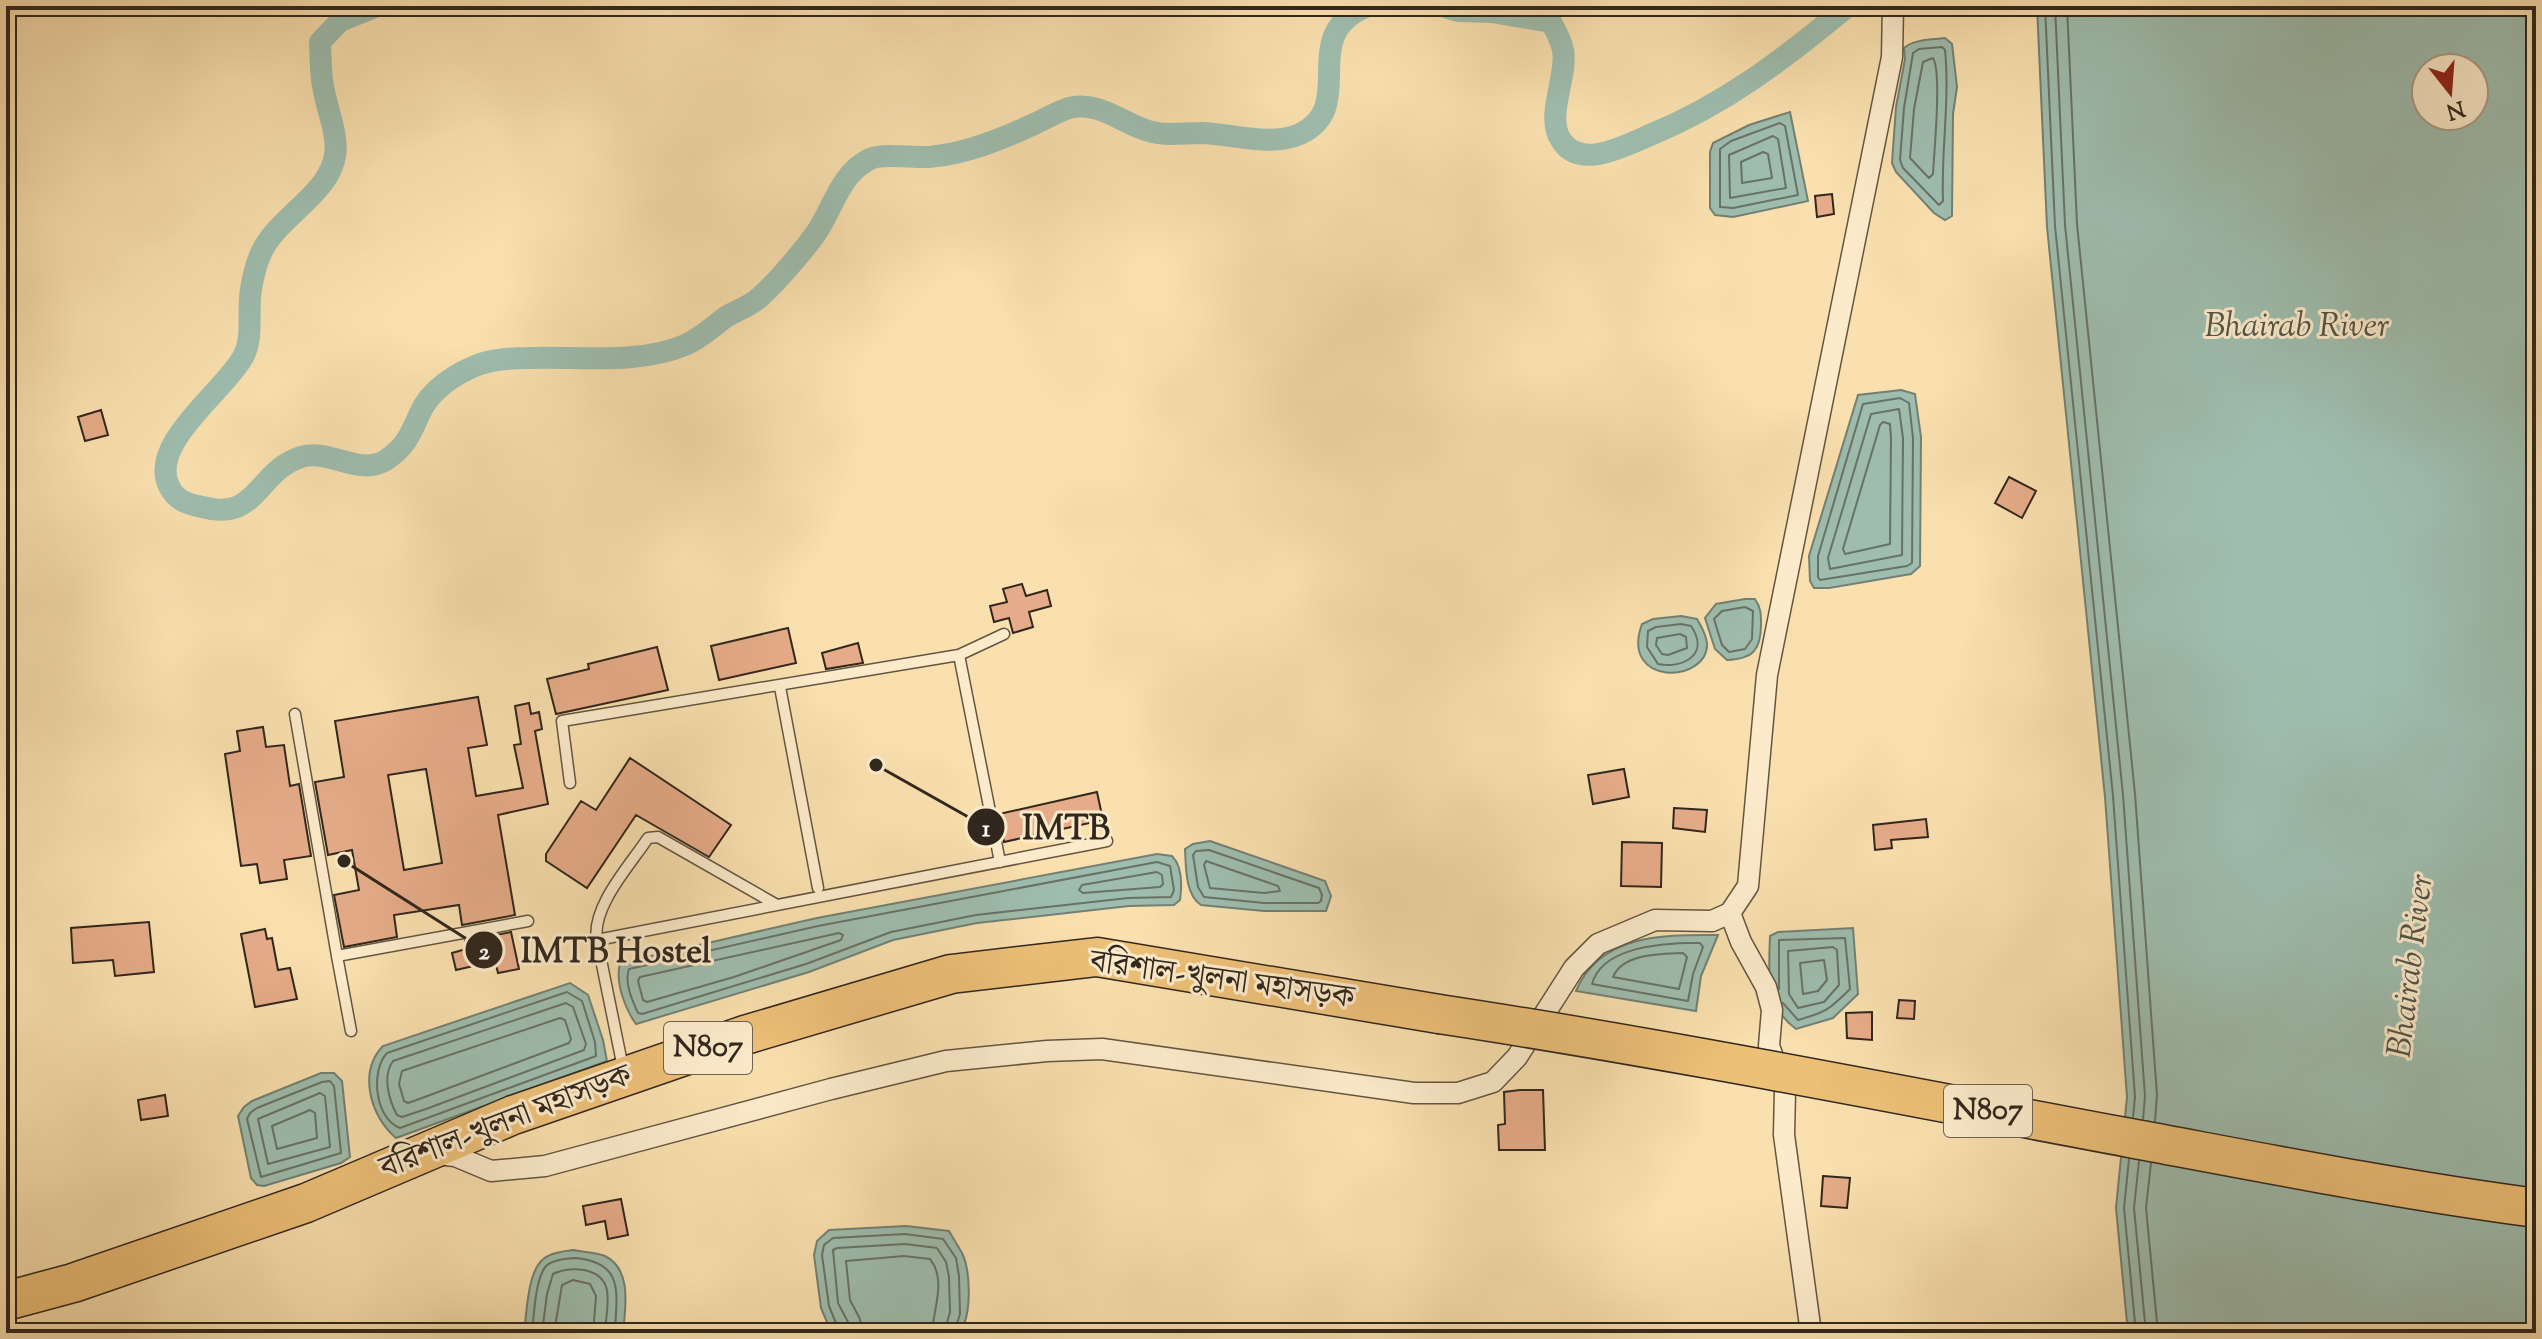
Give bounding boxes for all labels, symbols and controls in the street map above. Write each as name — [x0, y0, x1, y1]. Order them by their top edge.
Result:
north arrow — [2410, 52, 2490, 132]
text: N — [2441, 90, 2468, 126]
water label: Bhairab River — [2205, 303, 2389, 352]
callout: IMTB — [966, 798, 1126, 856]
text: IMTB — [1022, 806, 1110, 855]
text: 1 — [982, 813, 991, 847]
water label: Bhairab River — [2376, 871, 2448, 1060]
callout: IMTB Hostel — [464, 921, 727, 979]
text: IMTB Hostel — [521, 929, 712, 978]
text: 2 — [478, 936, 490, 970]
street label: বরিশাল-খুলনা মহাসড়ক — [1086, 940, 1359, 1023]
road number: N807 — [664, 1022, 752, 1074]
street label: বরিশাল-খুলনা মহাসড়ক — [372, 1053, 640, 1193]
road number: N807 — [1944, 1085, 2032, 1137]

